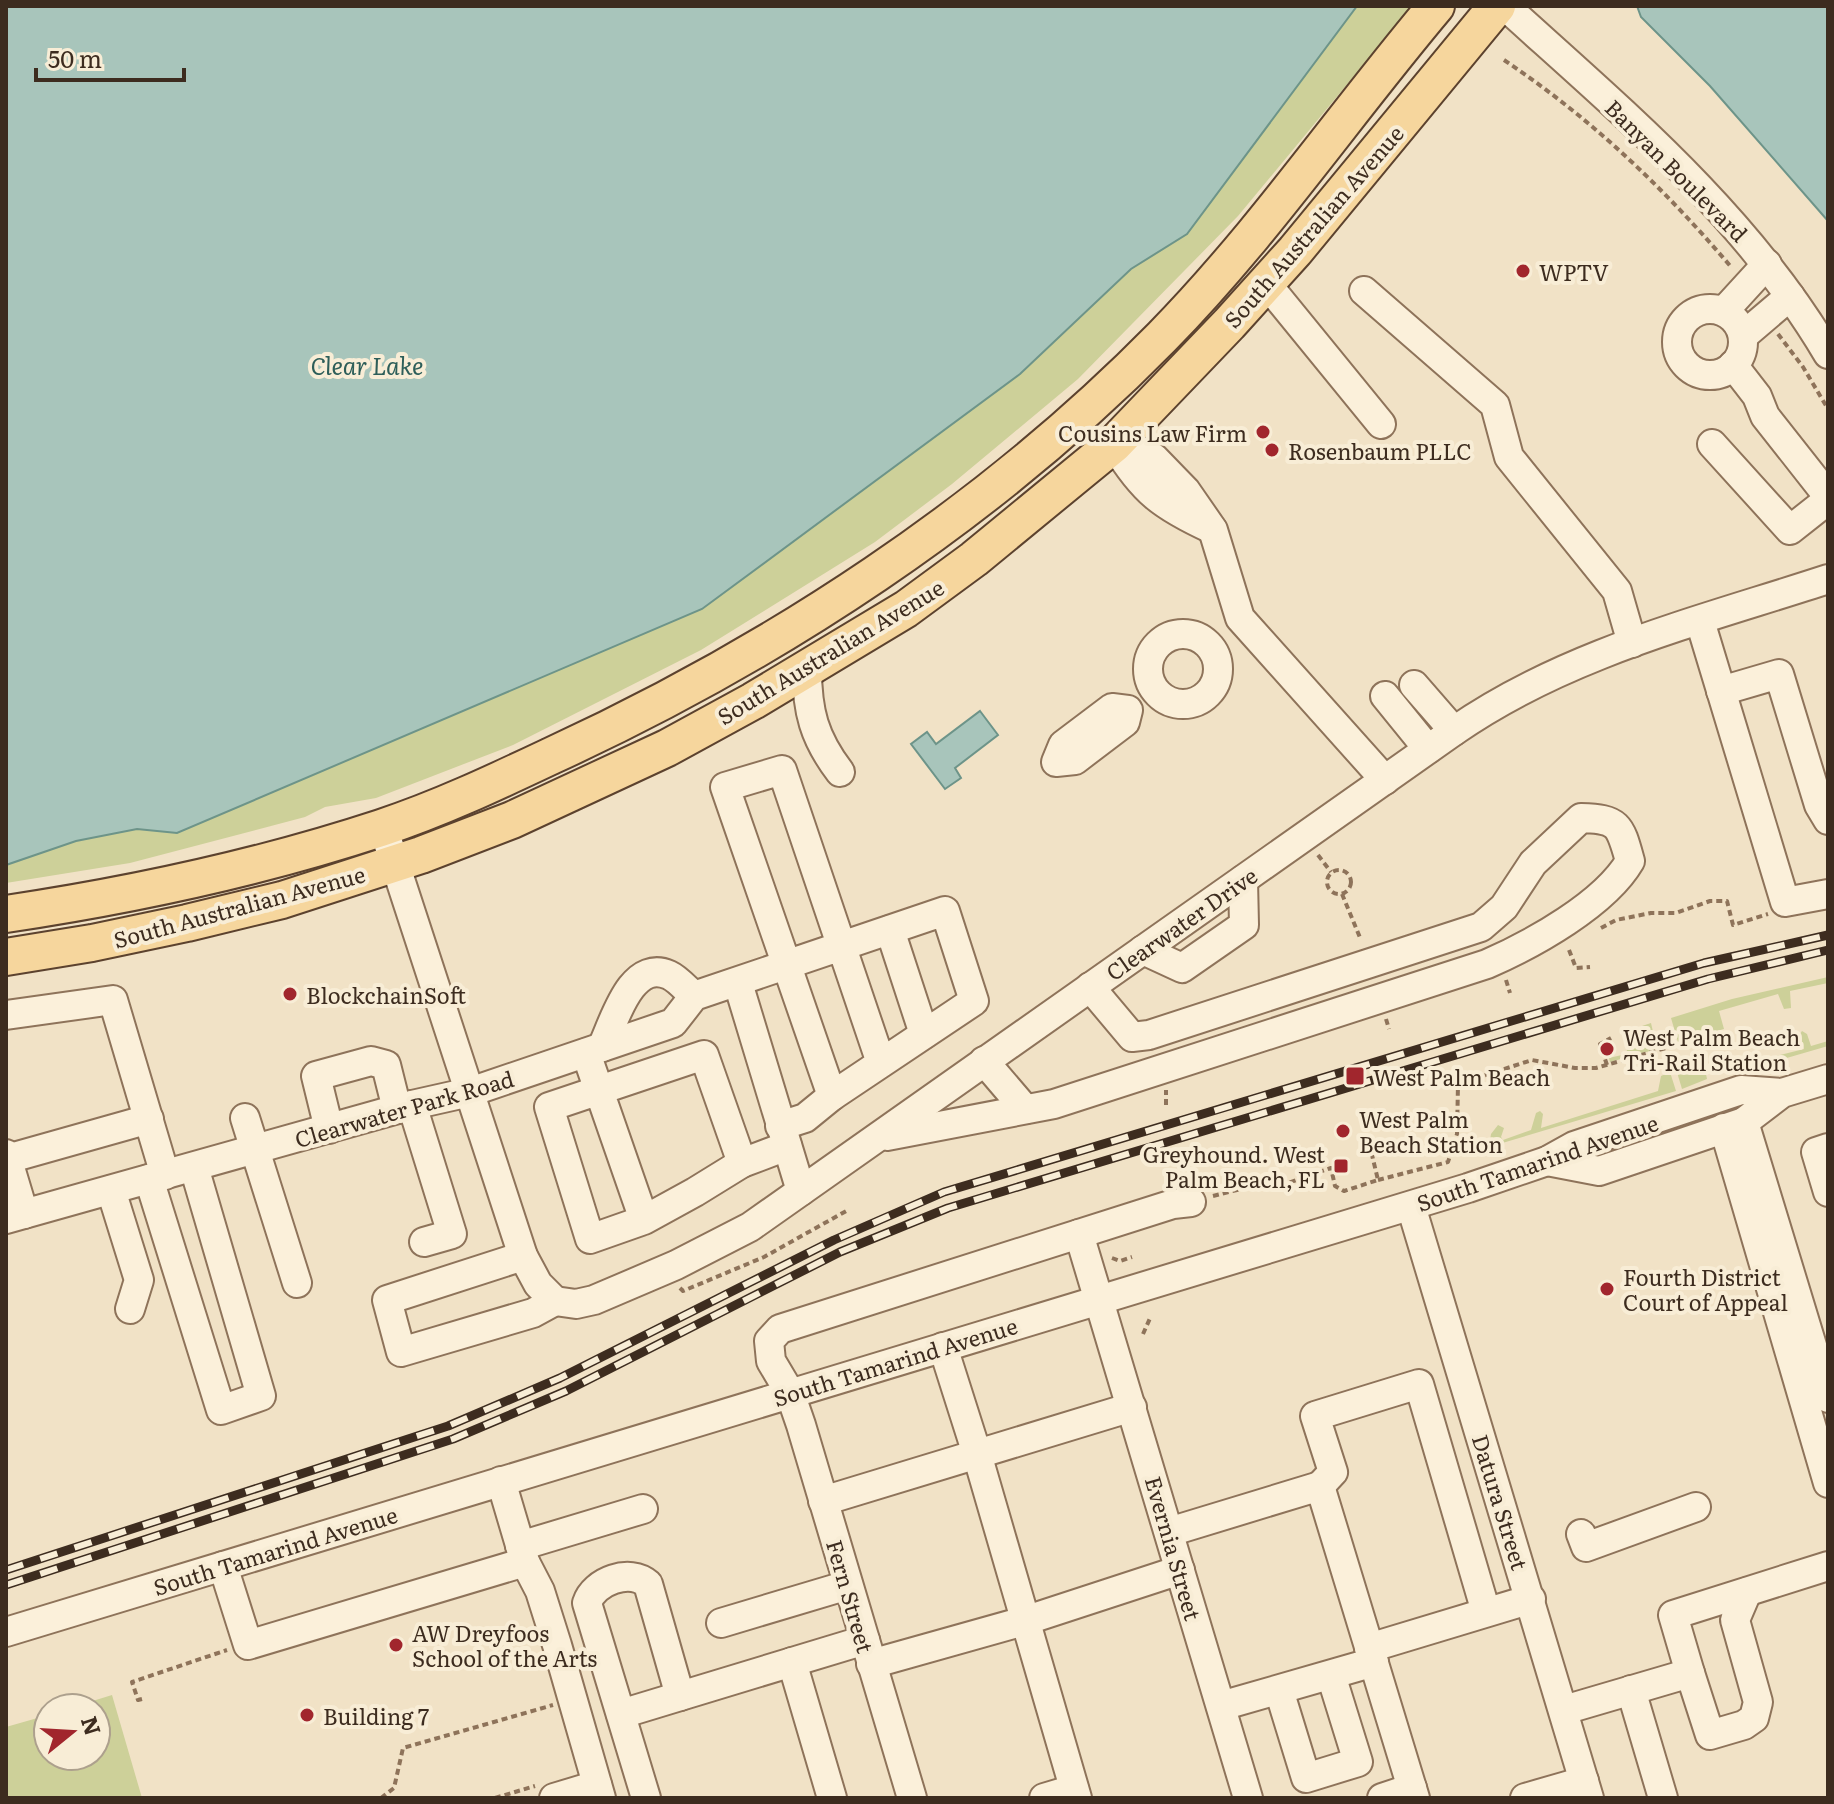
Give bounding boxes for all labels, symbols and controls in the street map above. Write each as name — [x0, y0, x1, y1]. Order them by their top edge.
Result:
scale bar — [36, 32, 184, 82]
text: 50 m — [48, 40, 102, 75]
street label: Banyan Boulevard — [1598, 91, 1756, 249]
street label: South Australian Avenue — [1215, 117, 1411, 335]
place label: WPTV — [1539, 255, 1609, 288]
marker: WPTV — [1514, 262, 1532, 280]
water label: Clear Lake — [310, 347, 424, 382]
place label: Cousins Law Firm — [1058, 416, 1247, 449]
marker: Cousins Law Firm — [1254, 423, 1272, 441]
place label: Rosenbaum PLLC — [1288, 434, 1472, 467]
marker: Rosenbaum PLLC — [1263, 441, 1281, 459]
street label: South Australian Avenue — [710, 570, 950, 732]
street label: South Australian Avenue — [109, 857, 369, 955]
street label: Clearwater Drive — [1099, 858, 1263, 988]
place label: BlockchainSoft — [306, 978, 467, 1011]
marker: BlockchainSoft — [281, 985, 299, 1003]
place label: West Palm Beach Tri-Rail Station — [1623, 1020, 1800, 1078]
marker: West Palm Beach Tri-Rail Station — [1598, 1040, 1616, 1058]
place label: West Palm Beach — [1373, 1060, 1550, 1093]
street label: Clearwater Park Road — [291, 1061, 517, 1155]
marker: West Palm Beach — [1344, 1065, 1366, 1087]
place label: West Palm Beach Station — [1359, 1102, 1503, 1160]
street label: South Tamarind Avenue — [1412, 1105, 1662, 1219]
marker: West Palm Beach Station — [1334, 1122, 1352, 1140]
place label: Greyhound. West Palm Beach, FL — [1143, 1137, 1325, 1195]
marker: Greyhound. West Palm Beach, FL — [1332, 1157, 1350, 1175]
place label: Fourth District Court of Appeal — [1623, 1260, 1788, 1318]
marker: Fourth District Court of Appeal — [1598, 1280, 1616, 1298]
street label: South Tamarind Avenue — [769, 1308, 1021, 1414]
street label: Datura Street — [1465, 1430, 1537, 1574]
street label: Evernia Street — [1138, 1472, 1210, 1624]
street label: South Tamarind Avenue — [149, 1497, 401, 1603]
street label: Fern Street — [819, 1536, 883, 1656]
place label: AW Dreyfoos School of the Arts — [412, 1616, 597, 1674]
marker: AW Dreyfoos School of the Arts — [387, 1636, 405, 1654]
north arrow — [32, 1692, 112, 1772]
place label: Building 7 — [323, 1699, 429, 1732]
marker: Building 7 — [298, 1706, 316, 1724]
text: N — [74, 1711, 111, 1739]

